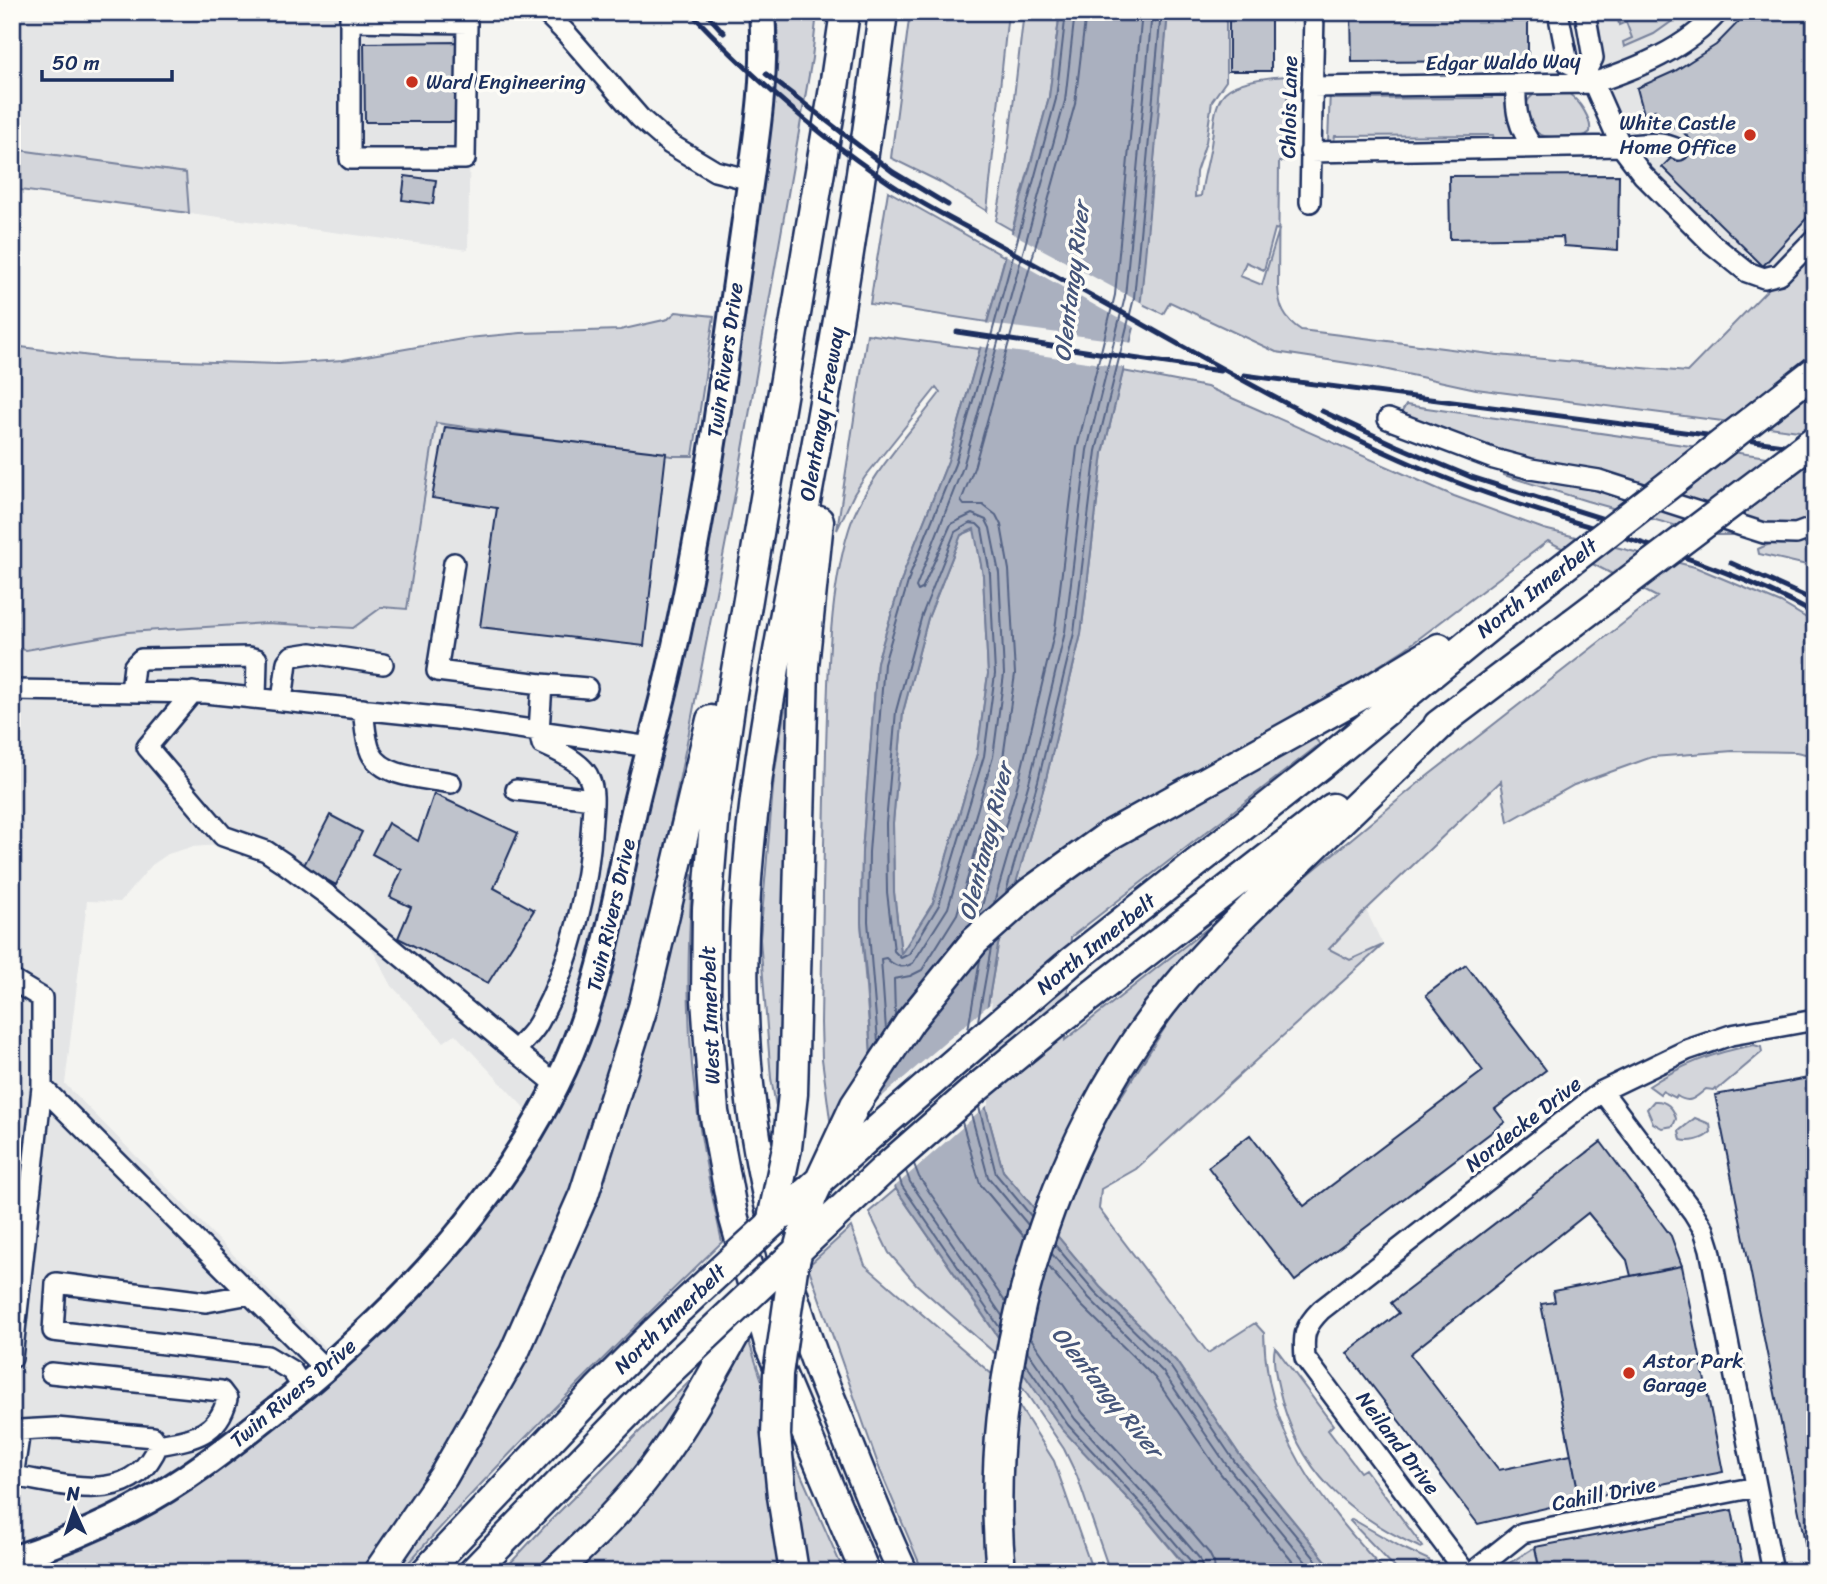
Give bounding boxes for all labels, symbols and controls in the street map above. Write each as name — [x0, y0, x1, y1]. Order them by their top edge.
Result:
scale bar — [42, 38, 172, 82]
street label: Edgar Waldo Way — [1425, 42, 1581, 82]
text: 50 m — [52, 44, 100, 82]
street label: Chlois Lane — [1269, 55, 1309, 159]
place label: Ward Engineering — [426, 63, 586, 101]
marker: Ward Engineering — [404, 74, 420, 90]
place label: White Castle Home Office — [1619, 104, 1736, 166]
marker: White Castle Home Office — [1742, 127, 1758, 143]
water label: Olentangy River — [1042, 195, 1103, 364]
street label: Twin Rivers Drive — [695, 280, 755, 440]
street label: Olentangy Freeway — [788, 324, 856, 504]
street label: North Innerbelt — [1468, 527, 1608, 648]
water label: Olentangy River — [947, 755, 1026, 925]
street label: Twin Rivers Drive — [575, 834, 647, 996]
street label: North Innerbelt — [1027, 882, 1166, 1005]
street label: West Innerbelt — [689, 945, 731, 1085]
street label: Nordecke Drive — [1456, 1066, 1590, 1182]
street label: North Innerbelt — [604, 1253, 737, 1384]
water label: Olentangy River — [1041, 1317, 1176, 1471]
street label: Twin Rivers Drive — [221, 1328, 365, 1458]
place label: Astor Park Garage — [1642, 1342, 1743, 1404]
marker: Astor Park Garage — [1621, 1365, 1637, 1381]
street label: Neiland Drive — [1346, 1382, 1450, 1504]
street label: Cahill Drive — [1549, 1465, 1660, 1523]
north arrow — [38, 1476, 108, 1546]
text: N — [65, 1477, 81, 1510]

